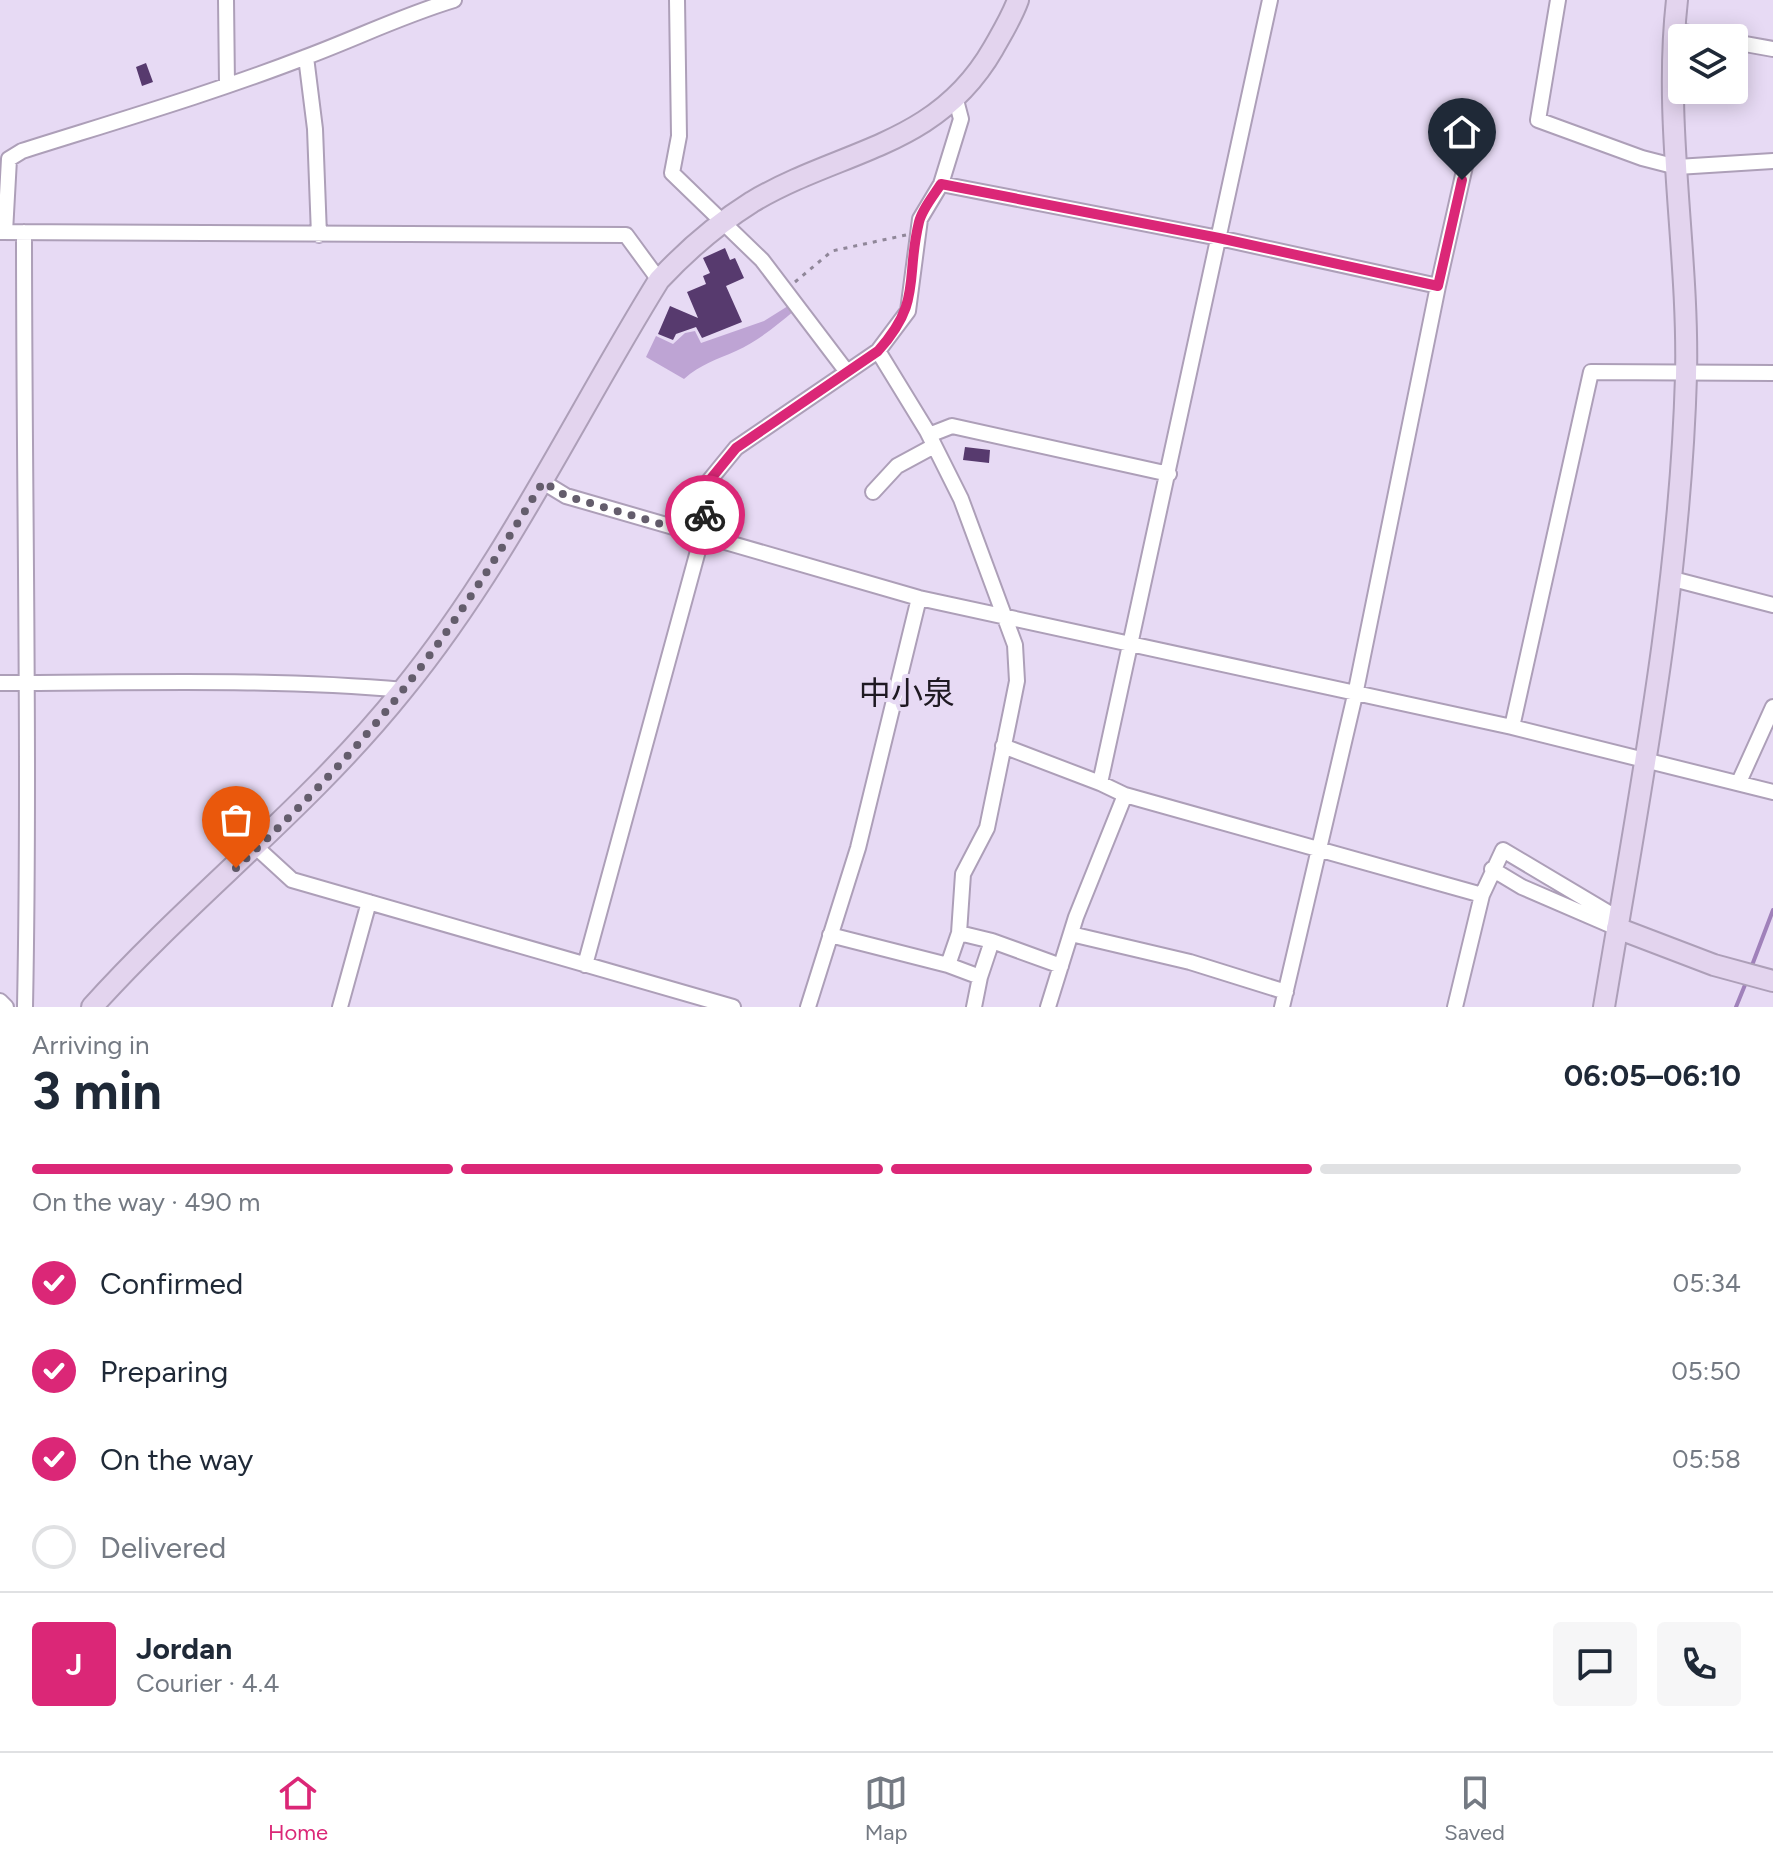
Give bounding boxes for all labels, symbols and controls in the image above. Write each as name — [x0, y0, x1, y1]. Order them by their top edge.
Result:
map controls — [1668, 24, 1748, 104]
button: layers — [1668, 24, 1748, 104]
pin — [1428, 98, 1496, 180]
icon: home — [1440, 110, 1484, 154]
courier — [665, 475, 745, 555]
icon: bike — [683, 493, 727, 537]
district label: 中小泉 — [859, 674, 955, 712]
pin — [202, 786, 270, 868]
icon: bag — [214, 798, 258, 842]
text: Arriving in — [32, 1029, 150, 1061]
text: 06:05–06:10 — [1564, 1057, 1741, 1094]
text: 3 min — [32, 1060, 162, 1122]
text: On the way · 490 m — [32, 1186, 260, 1218]
icon: check — [32, 1261, 76, 1305]
text: Confirmed — [100, 1265, 243, 1302]
text: 05:34 — [1673, 1267, 1741, 1299]
icon: check — [32, 1349, 76, 1393]
text: Preparing — [100, 1353, 228, 1390]
text: 05:50 — [1671, 1355, 1741, 1387]
icon: check — [32, 1437, 76, 1481]
text: On the way — [100, 1441, 253, 1478]
text: 05:58 — [1672, 1443, 1741, 1475]
text: Delivered — [100, 1529, 226, 1566]
button: chat — [1553, 1622, 1637, 1706]
button: phone — [1657, 1622, 1741, 1706]
text: Jordan — [136, 1630, 232, 1667]
text: J — [66, 1646, 82, 1683]
text: Courier · 4.4 — [136, 1667, 279, 1699]
tab: Home — [268, 1771, 328, 1846]
tab: Map — [864, 1771, 908, 1846]
tab: Saved — [1444, 1771, 1505, 1846]

